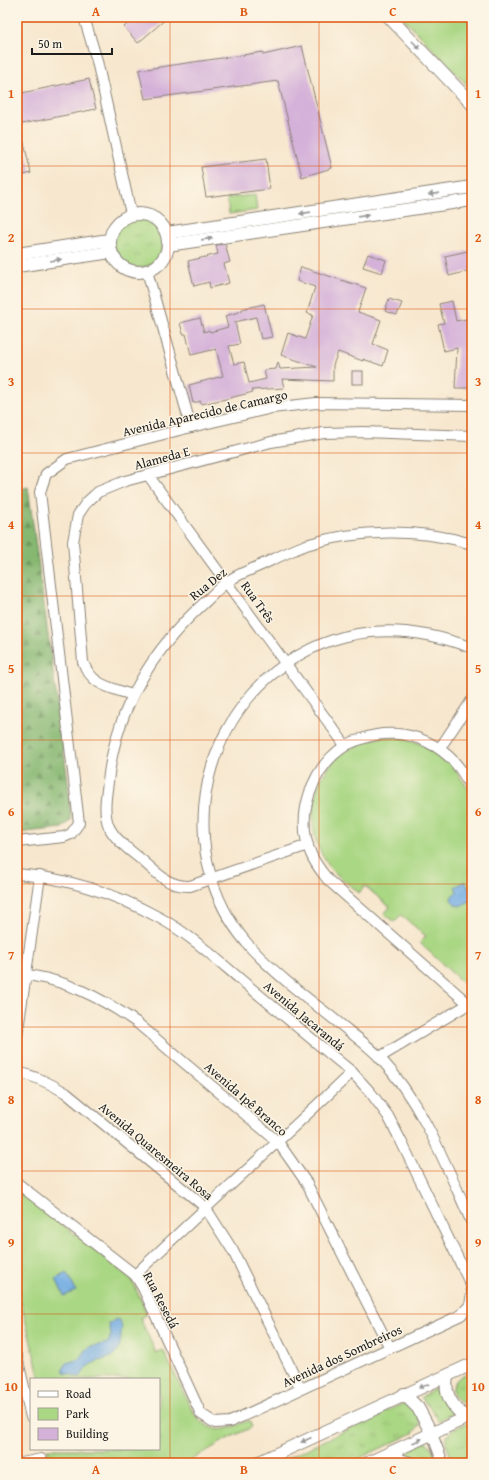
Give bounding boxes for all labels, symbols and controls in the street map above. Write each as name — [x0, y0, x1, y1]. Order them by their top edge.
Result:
text: A — [92, 2, 101, 21]
text: B — [240, 2, 248, 21]
text: C — [389, 2, 397, 21]
scale bar — [32, 30, 112, 56]
text: 50 m — [38, 35, 62, 52]
one-way arrow — [411, 40, 421, 50]
text: 1 — [8, 84, 14, 103]
text: 1 — [475, 84, 481, 103]
one-way arrow — [428, 191, 440, 197]
one-way arrow — [299, 210, 311, 216]
one-way arrow — [357, 213, 369, 219]
text: 2 — [8, 228, 15, 247]
text: 2 — [475, 228, 482, 247]
one-way arrow — [201, 236, 213, 242]
one-way arrow — [49, 257, 62, 263]
text: 3 — [8, 372, 14, 391]
text: 3 — [475, 372, 481, 391]
street label: Avenida Aparecido de Camargo — [121, 385, 290, 441]
street label: Alameda E — [132, 441, 192, 475]
text: 4 — [8, 515, 15, 534]
text: 4 — [475, 515, 482, 534]
street label: Rua Dez — [185, 563, 231, 605]
street label: Rua Três — [236, 577, 280, 627]
text: 5 — [8, 659, 15, 678]
text: 5 — [475, 659, 482, 678]
text: 6 — [8, 802, 15, 821]
text: 6 — [475, 802, 482, 821]
text: 7 — [8, 946, 15, 965]
text: 7 — [475, 946, 482, 965]
street label: Avenida Jacarandá — [259, 976, 349, 1056]
street label: Avenida Ipê Branco — [200, 1057, 292, 1141]
text: 8 — [8, 1090, 15, 1109]
text: 8 — [475, 1090, 482, 1109]
street label: Avenida Quaresmeira Rosa — [95, 1097, 218, 1205]
text: 9 — [8, 1233, 15, 1252]
text: 9 — [475, 1233, 482, 1252]
street label: Rua Resedá — [139, 1268, 184, 1332]
street label: Avenida dos Sombreiros — [279, 1320, 405, 1392]
text: 10 — [4, 1377, 18, 1396]
text: 10 — [471, 1377, 485, 1396]
legend — [30, 1378, 160, 1450]
one-way arrow — [417, 1383, 429, 1389]
text: Road — [66, 1385, 92, 1402]
text: Park — [66, 1405, 90, 1422]
text: Building — [66, 1425, 109, 1442]
one-way arrow — [300, 1437, 311, 1443]
one-way arrow — [411, 1438, 422, 1444]
text: A — [92, 1460, 101, 1479]
text: B — [240, 1460, 248, 1479]
text: C — [389, 1460, 397, 1479]

